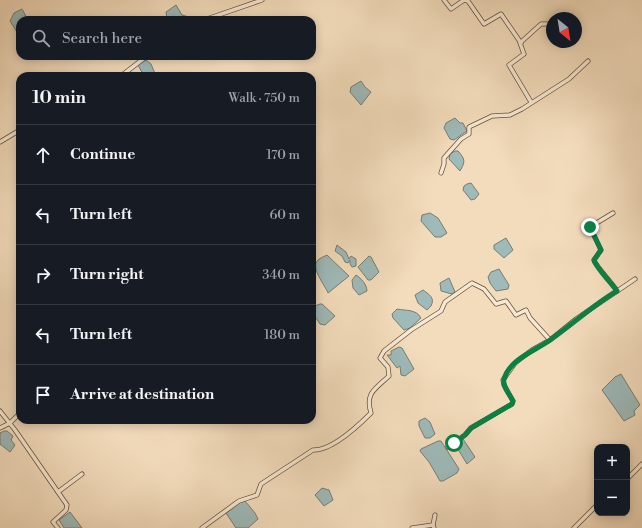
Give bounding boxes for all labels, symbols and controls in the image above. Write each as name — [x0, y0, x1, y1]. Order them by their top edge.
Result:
north arrow — [546, 12, 582, 48]
search box — [16, 16, 316, 60]
icon: search — [30, 27, 52, 49]
text: Search here — [62, 29, 142, 48]
text: 10 min — [32, 87, 86, 109]
text: Walk · 750 m — [228, 90, 300, 106]
icon: ahead — [32, 144, 54, 166]
text: Continue — [70, 145, 135, 164]
text: 170 m — [266, 147, 300, 163]
icon: left — [32, 204, 54, 226]
text: Turn left — [70, 205, 132, 224]
text: 60 m — [269, 207, 300, 223]
route end — [581, 218, 599, 236]
icon: right — [32, 264, 54, 286]
text: Turn right — [70, 265, 144, 284]
text: 340 m — [262, 267, 300, 283]
icon: left — [32, 324, 54, 346]
text: Turn left — [70, 325, 132, 344]
text: 180 m — [264, 327, 300, 343]
icon: arrive — [32, 384, 54, 406]
text: Arrive at destination — [70, 385, 214, 404]
route start — [445, 434, 463, 452]
map controls — [594, 444, 630, 516]
button: + — [594, 444, 630, 480]
button: − — [594, 480, 630, 516]

